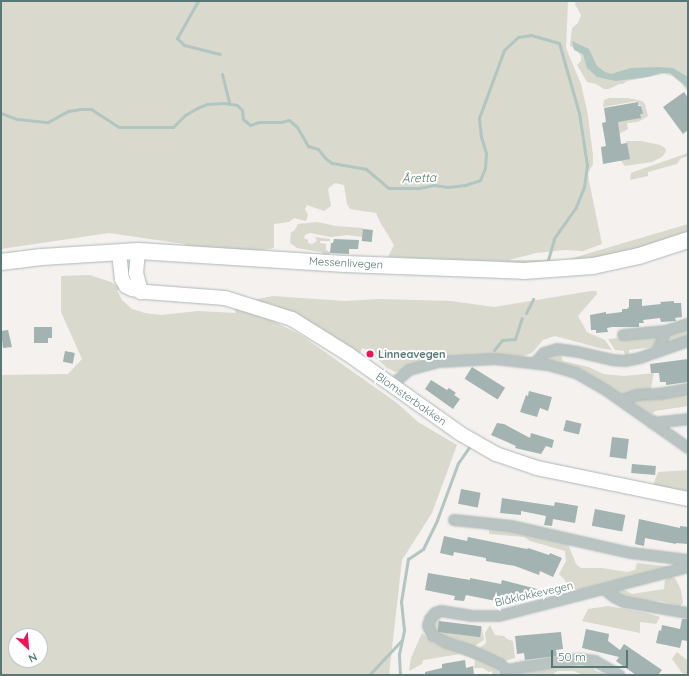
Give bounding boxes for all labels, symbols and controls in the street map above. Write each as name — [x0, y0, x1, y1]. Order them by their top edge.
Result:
water label: Åretta — [402, 170, 436, 186]
street label: Messenlivegen — [309, 254, 383, 272]
place label: Linneavegen — [378, 347, 446, 361]
marker: Linneavegen — [365, 349, 375, 359]
street label: Blomsterbakken — [373, 370, 449, 428]
street label: Blåklokkevegen — [494, 579, 574, 609]
north arrow — [8, 628, 48, 668]
scale bar — [553, 642, 630, 668]
text: 50 m — [558, 649, 586, 664]
text: N — [26, 650, 40, 666]

